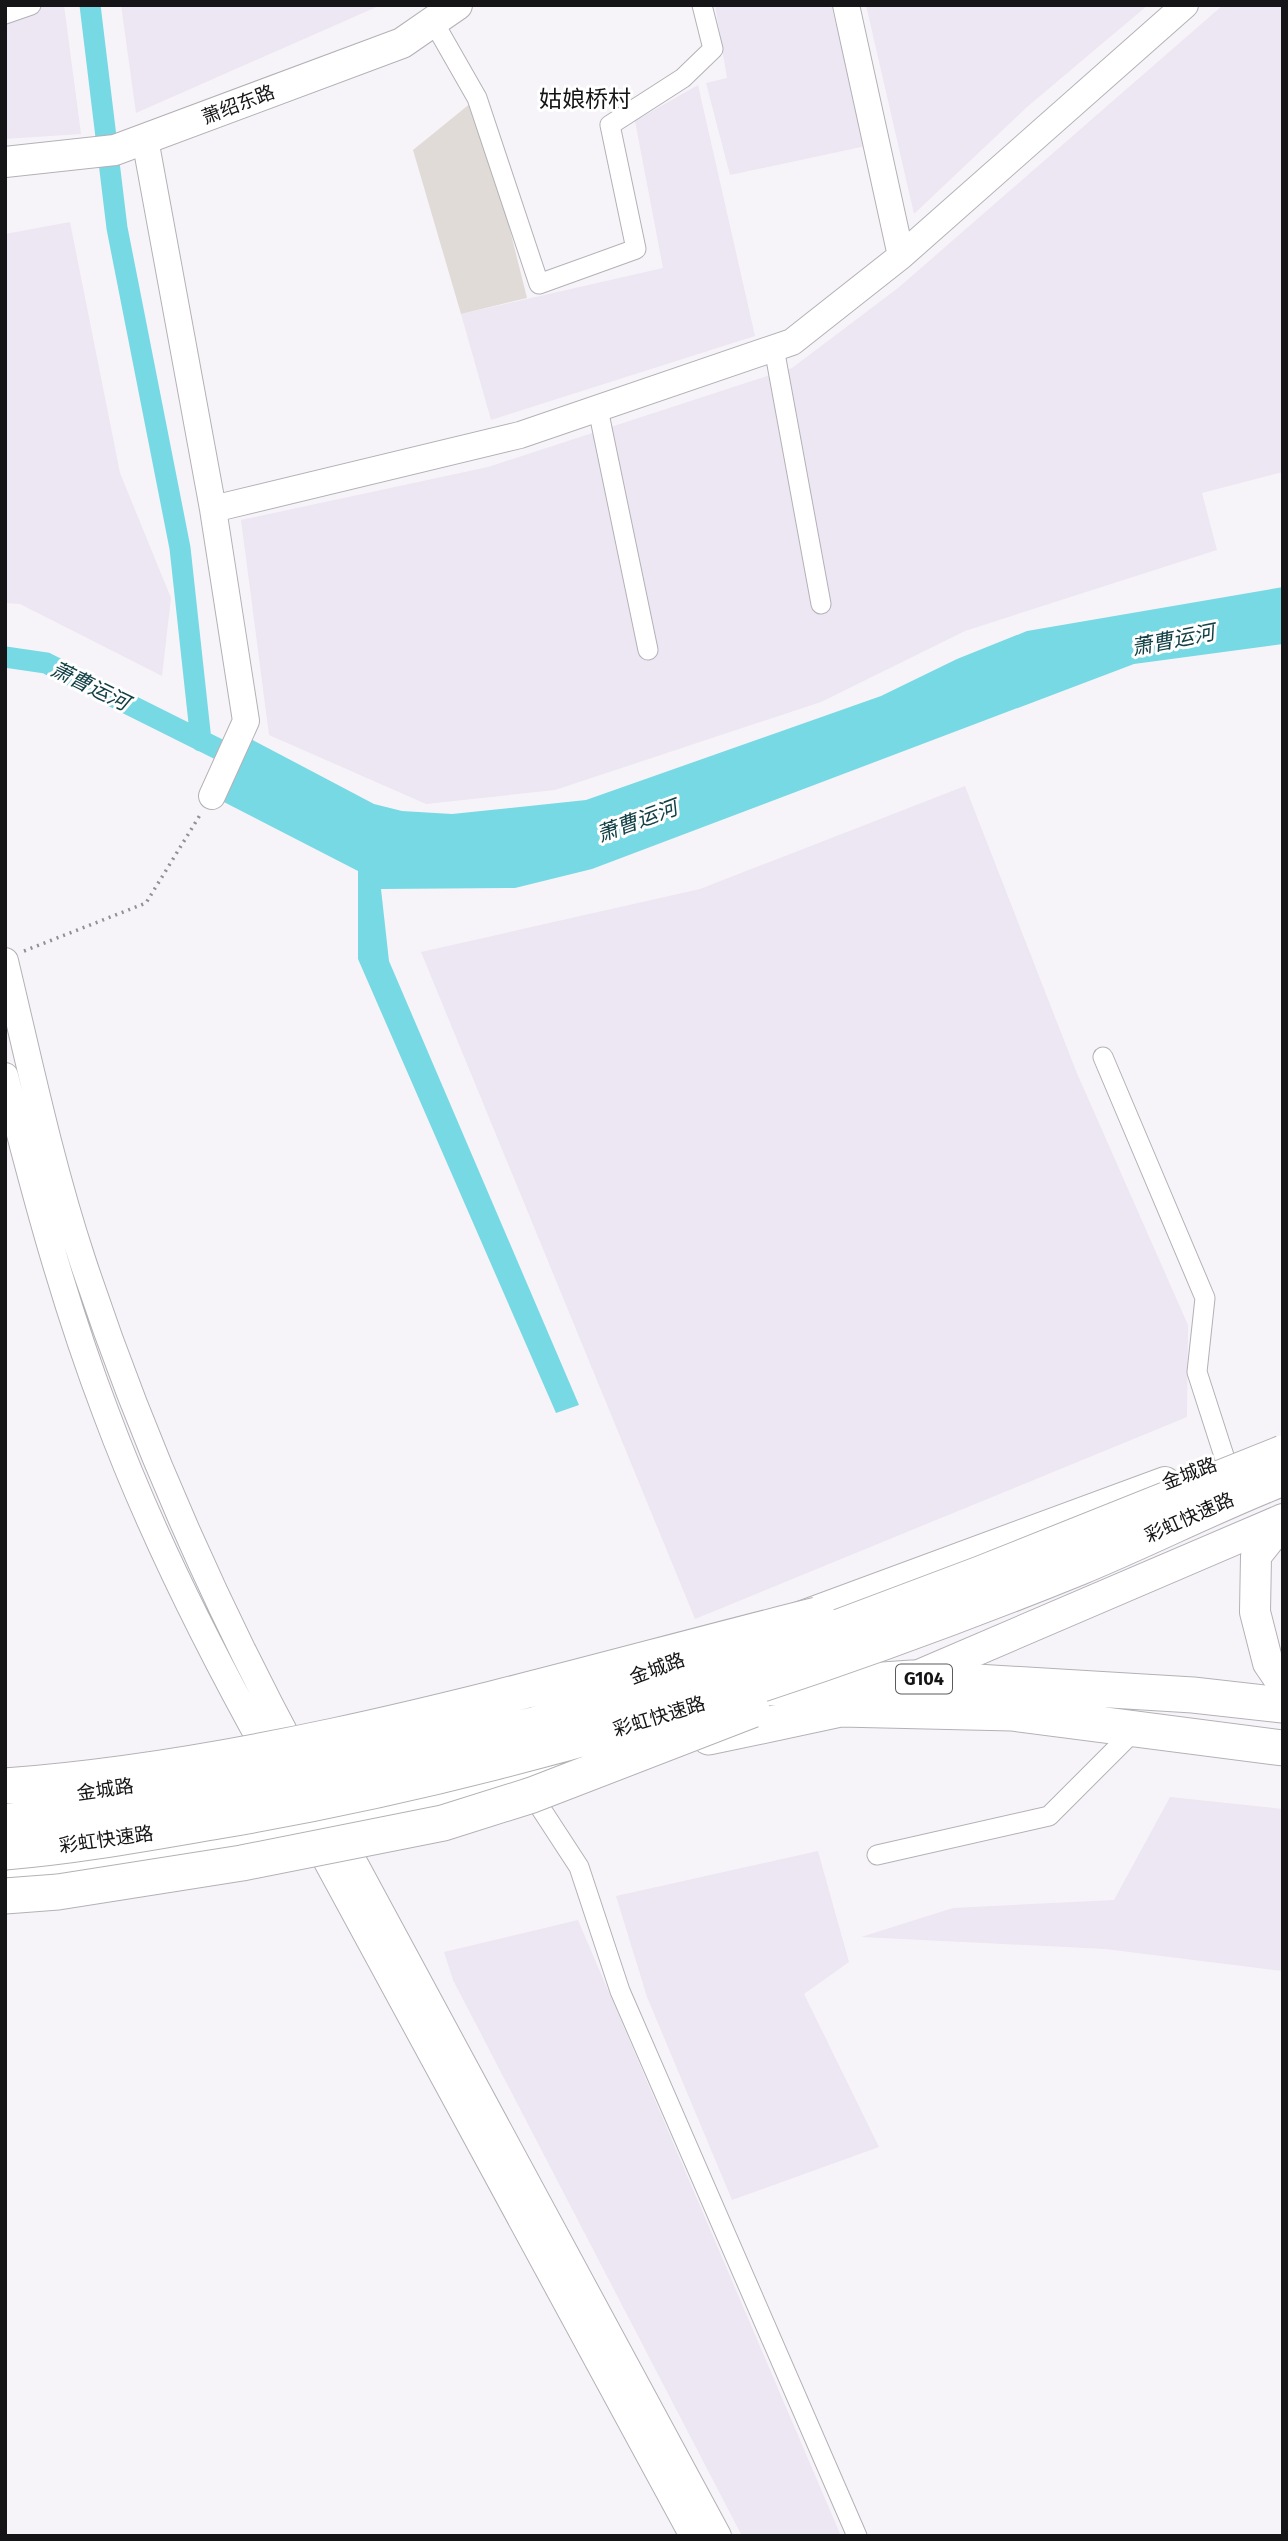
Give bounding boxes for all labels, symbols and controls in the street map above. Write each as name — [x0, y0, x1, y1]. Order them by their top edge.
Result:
street label: 萧绍东路 — [199, 80, 278, 129]
district label: 姑娘桥村 — [539, 85, 631, 113]
water label: 萧曹运河 — [1129, 618, 1221, 661]
water label: 萧曹运河 — [47, 656, 137, 718]
water label: 萧曹运河 — [593, 793, 685, 848]
street label: 金城路 — [1158, 1453, 1220, 1494]
street label: 彩虹快速路 — [1141, 1488, 1237, 1547]
street label: 金城路 — [626, 1648, 688, 1689]
road number: G104 — [896, 1664, 952, 1694]
street label: 彩虹快速路 — [610, 1692, 708, 1741]
street label: 金城路 — [75, 1774, 135, 1805]
street label: 彩虹快速路 — [57, 1821, 155, 1857]

